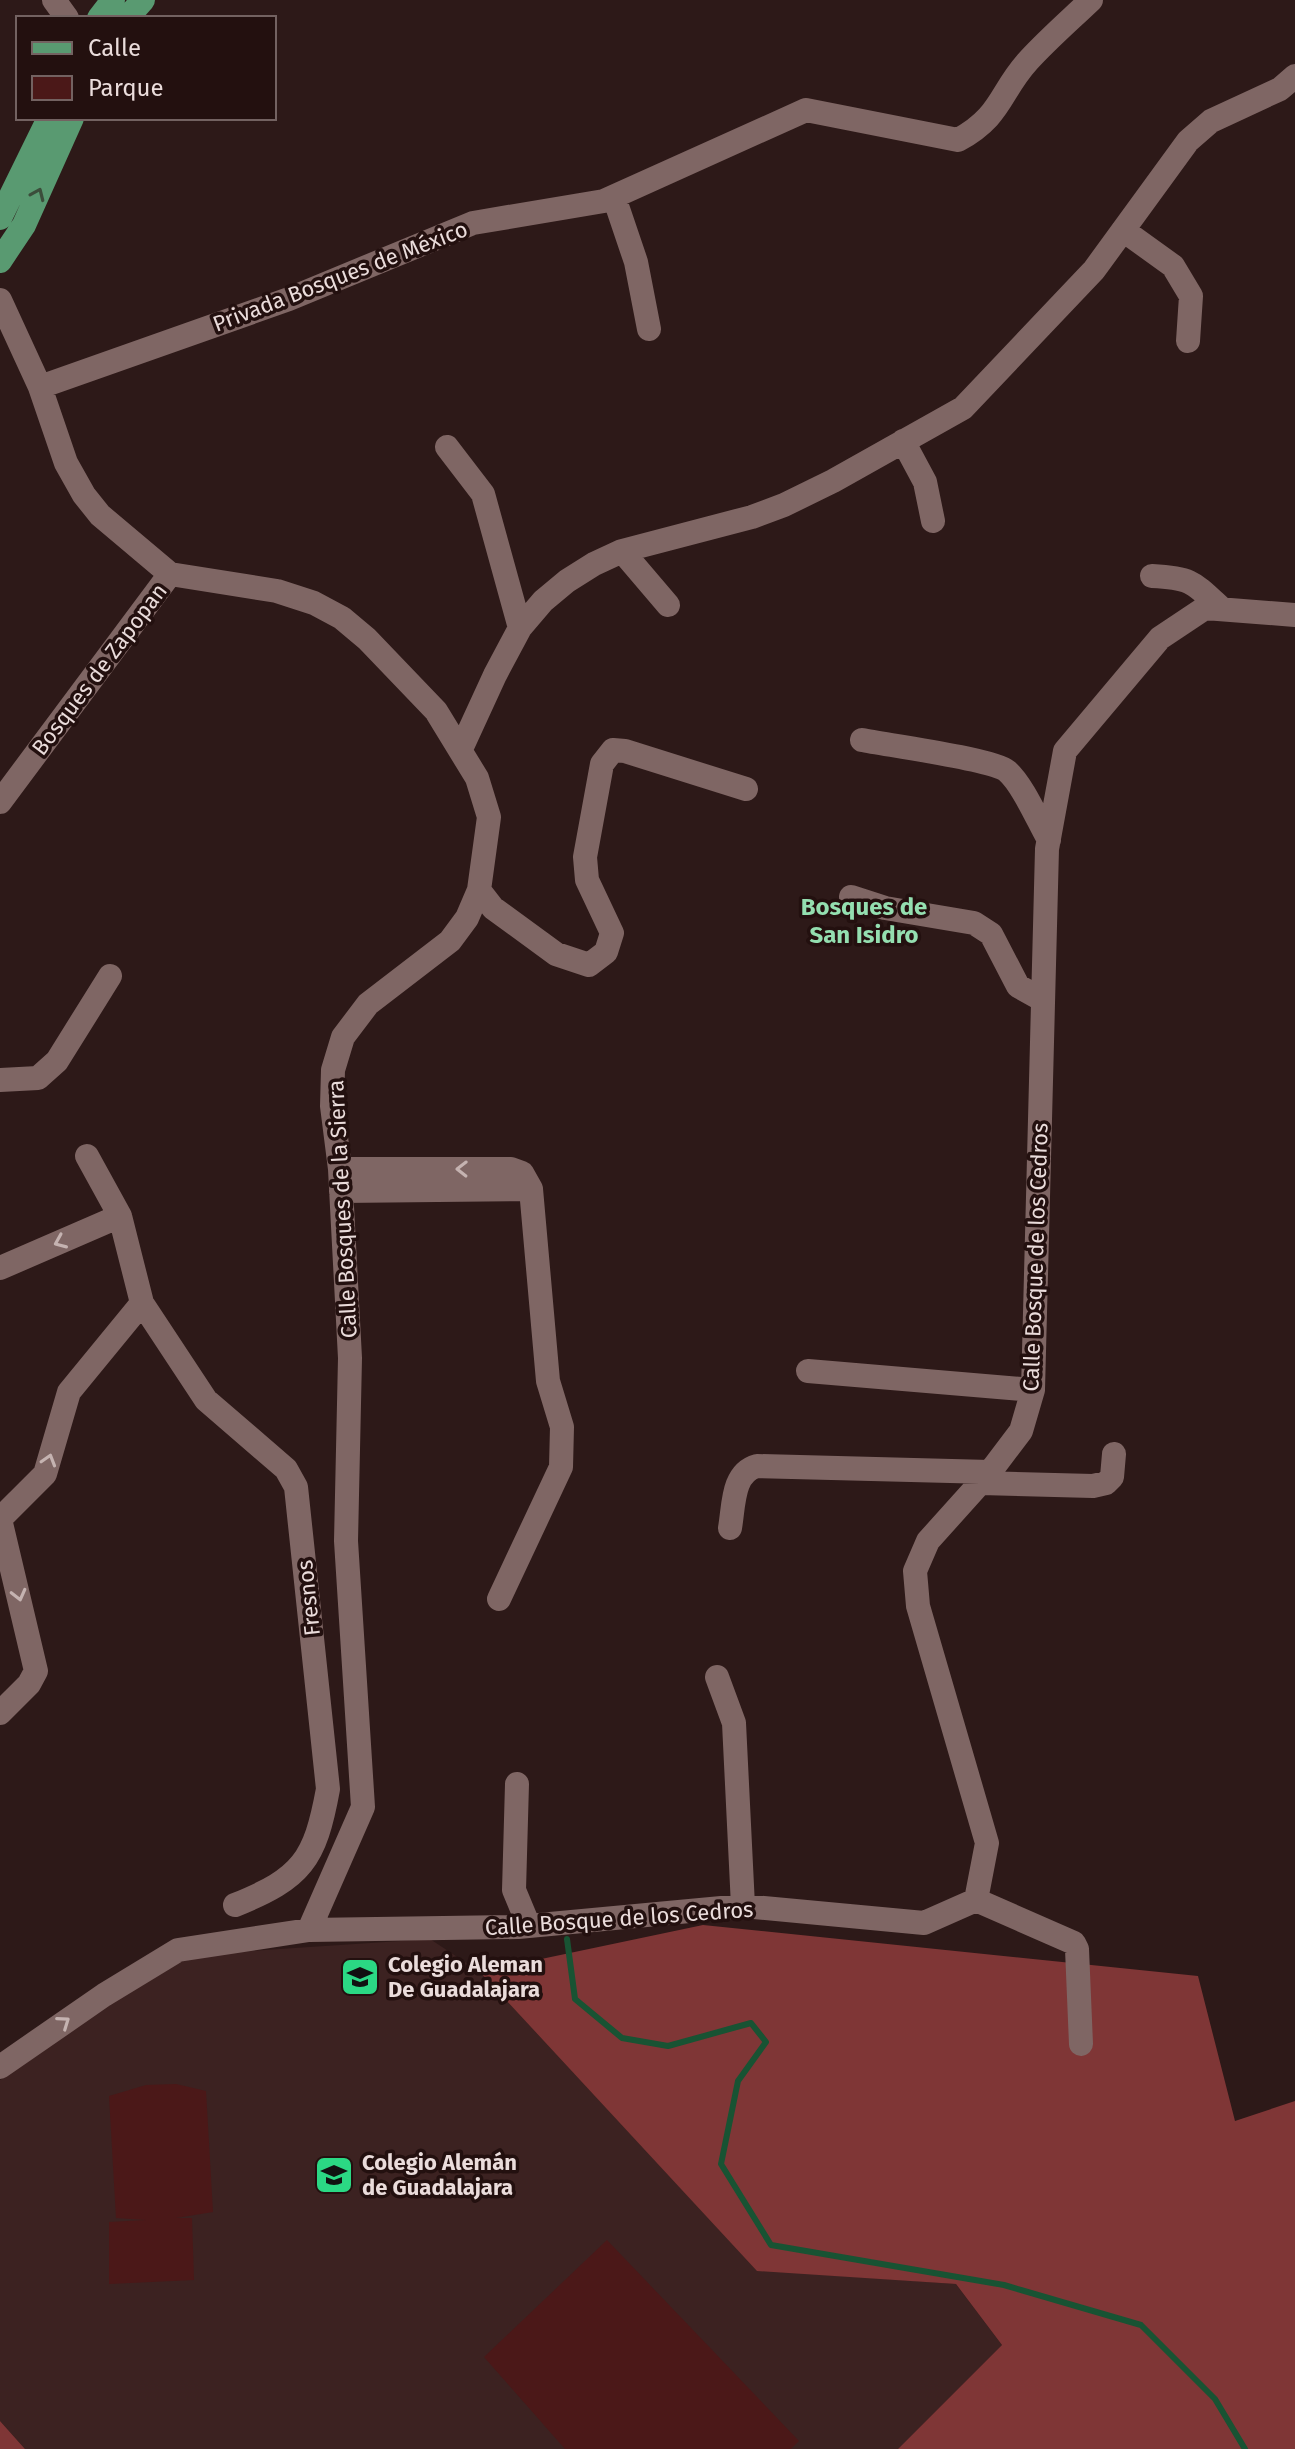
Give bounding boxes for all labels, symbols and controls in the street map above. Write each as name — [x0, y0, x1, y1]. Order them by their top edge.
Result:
legend — [16, 16, 276, 120]
text: Calle — [88, 34, 141, 62]
text: Parque — [88, 74, 164, 102]
one-way arrow — [28, 187, 44, 202]
street label: Privada Bosques de México — [209, 215, 471, 338]
street label: Bosques de Zapopan — [26, 578, 173, 761]
district label: Bosques de San Isidro — [801, 893, 927, 949]
street label: Calle Bosques de la Sierra — [322, 1079, 363, 1339]
street label: Calle Bosque de los Cedros — [1017, 1122, 1054, 1392]
one-way arrow — [455, 1160, 468, 1177]
one-way arrow — [54, 1232, 68, 1248]
one-way arrow — [40, 1453, 56, 1467]
street label: Fresnos — [291, 1559, 326, 1637]
one-way arrow — [10, 1587, 27, 1601]
street label: Calle Bosque de los Cedros — [484, 1896, 754, 1941]
place label: Colegio Aleman De Guadalajara — [388, 1951, 543, 2003]
school or university icon: Colegio Aleman De Guadalajara — [339, 1956, 381, 1998]
one-way arrow — [56, 2017, 70, 2032]
place label: Colegio Alemán de Guadalajara — [362, 2149, 517, 2201]
school or university icon: Colegio Alemán de Guadalajara — [313, 2154, 355, 2196]

